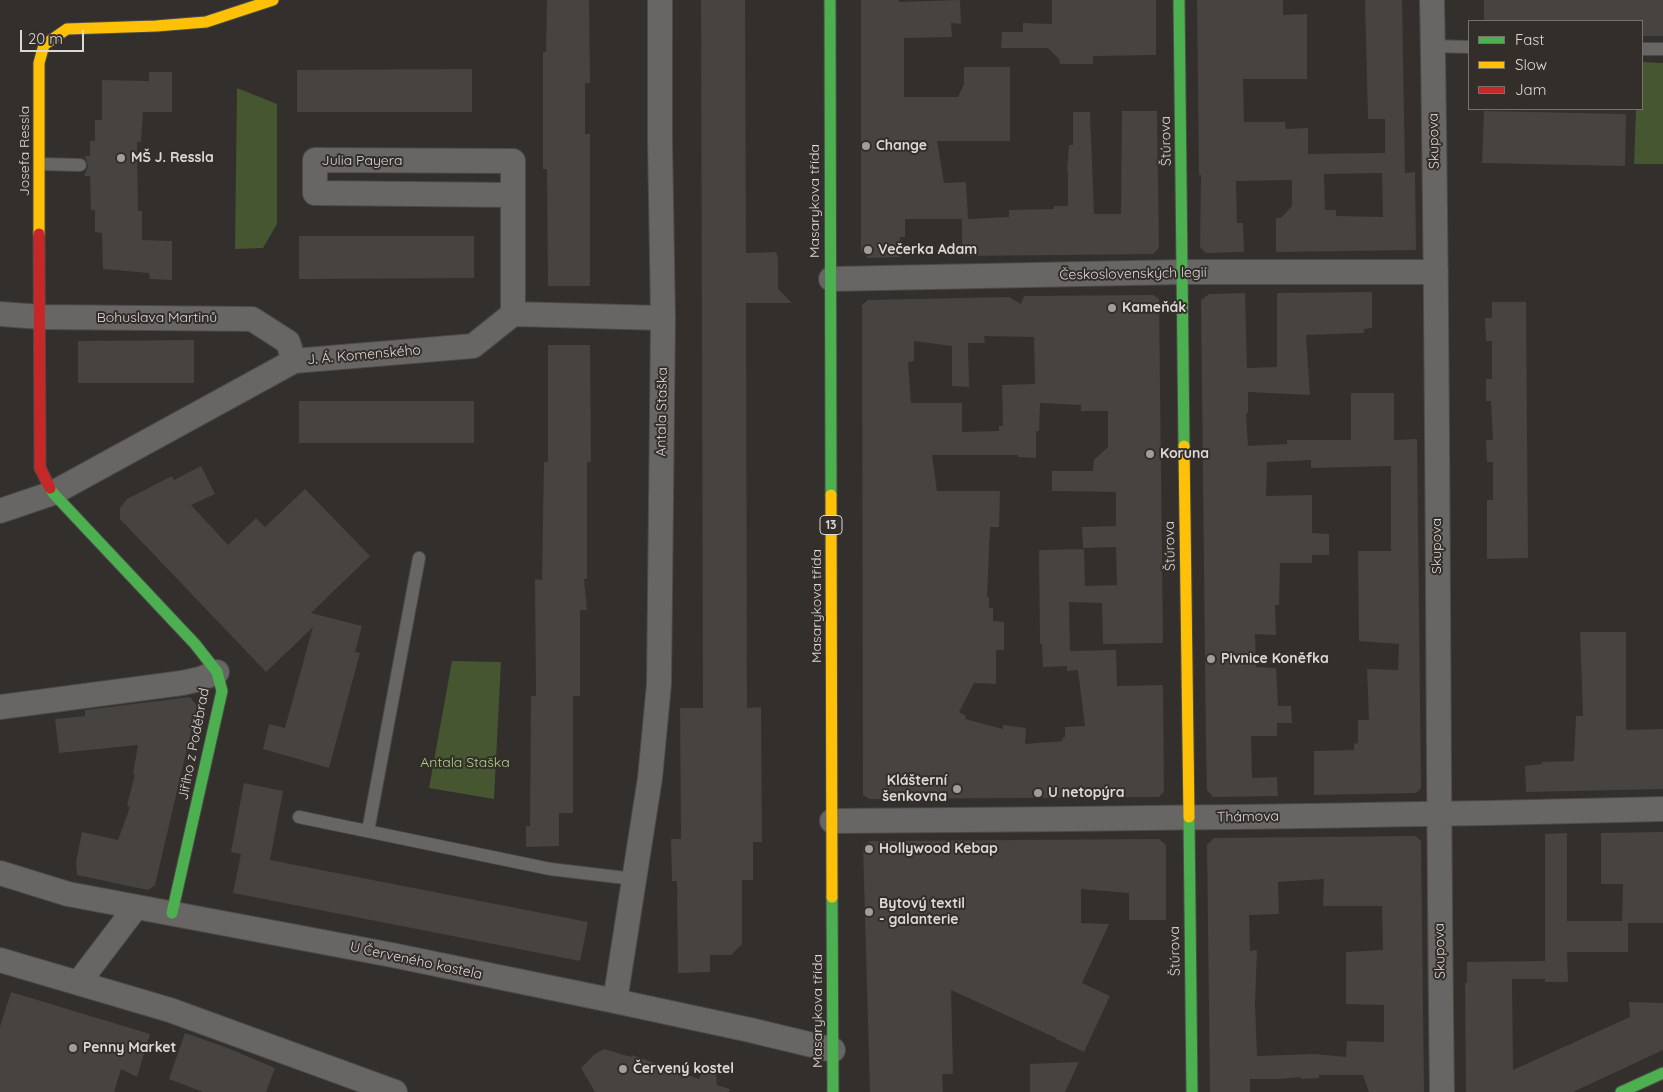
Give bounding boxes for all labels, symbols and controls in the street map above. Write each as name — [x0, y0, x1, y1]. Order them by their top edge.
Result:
scale bar — [22, 20, 86, 52]
legend — [1468, 20, 1643, 110]
text: 20 m — [28, 29, 63, 48]
text: Fast — [1515, 30, 1544, 49]
text: Slow — [1515, 55, 1547, 74]
text: Jam — [1515, 80, 1546, 99]
street label: Josefa Ressla — [17, 106, 33, 196]
street label: Skupova — [1425, 113, 1443, 169]
street label: Štúrova — [1157, 116, 1175, 166]
place label: Change — [876, 138, 927, 154]
marker: Change — [860, 140, 872, 152]
street label: Masarykova třída — [807, 144, 823, 258]
place label: MŠ J. Ressla — [131, 150, 214, 166]
marker: MŠ J. Ressla — [115, 152, 127, 164]
street label: Julia Payera — [322, 153, 402, 169]
place label: Večerka Adam — [878, 242, 977, 258]
marker: Večerka Adam — [862, 244, 874, 256]
street label: Československých legií — [1059, 264, 1207, 284]
place label: Kameňák — [1122, 300, 1186, 316]
marker: Kameňák — [1106, 302, 1118, 314]
street label: Bohuslava Martinů — [97, 310, 217, 326]
street label: J. Á. Komenského — [306, 342, 422, 368]
street label: Antala Staška — [653, 367, 671, 457]
place label: Koruna — [1160, 446, 1209, 462]
marker: Koruna — [1144, 448, 1156, 460]
road number: 13 — [820, 516, 842, 534]
street label: Skupova — [1429, 518, 1445, 574]
street label: Štúrova — [1161, 521, 1179, 571]
street label: Masarykova třída — [809, 549, 825, 663]
place label: Pivnice Koněfka — [1221, 651, 1329, 667]
marker: Pivnice Koněfka — [1205, 653, 1217, 665]
street label: Jiřího z Poděbrad — [175, 687, 213, 801]
park label: Antala Staška — [420, 755, 510, 771]
place label: Klášterní šenkovna — [882, 773, 947, 806]
marker: Klášterní šenkovna — [951, 783, 963, 795]
place label: U netopýra — [1048, 785, 1124, 801]
marker: U netopýra — [1032, 787, 1044, 799]
street label: Thámova — [1217, 808, 1279, 826]
place label: Hollywood Kebap — [879, 841, 998, 857]
marker: Hollywood Kebap — [863, 843, 875, 855]
place label: Bytový textil - galanterie — [879, 896, 965, 929]
marker: Bytový textil - galanterie — [863, 906, 875, 918]
street label: Skupova — [1431, 923, 1449, 979]
street label: Štúrova — [1166, 926, 1184, 976]
street label: U Červeného kostela — [348, 939, 484, 983]
street label: Masarykova třída — [810, 954, 826, 1068]
place label: Penny Market — [83, 1040, 176, 1056]
marker: Penny Market — [67, 1042, 79, 1054]
place label: Červený kostel — [633, 1061, 734, 1077]
marker: Červený kostel — [617, 1063, 629, 1075]

